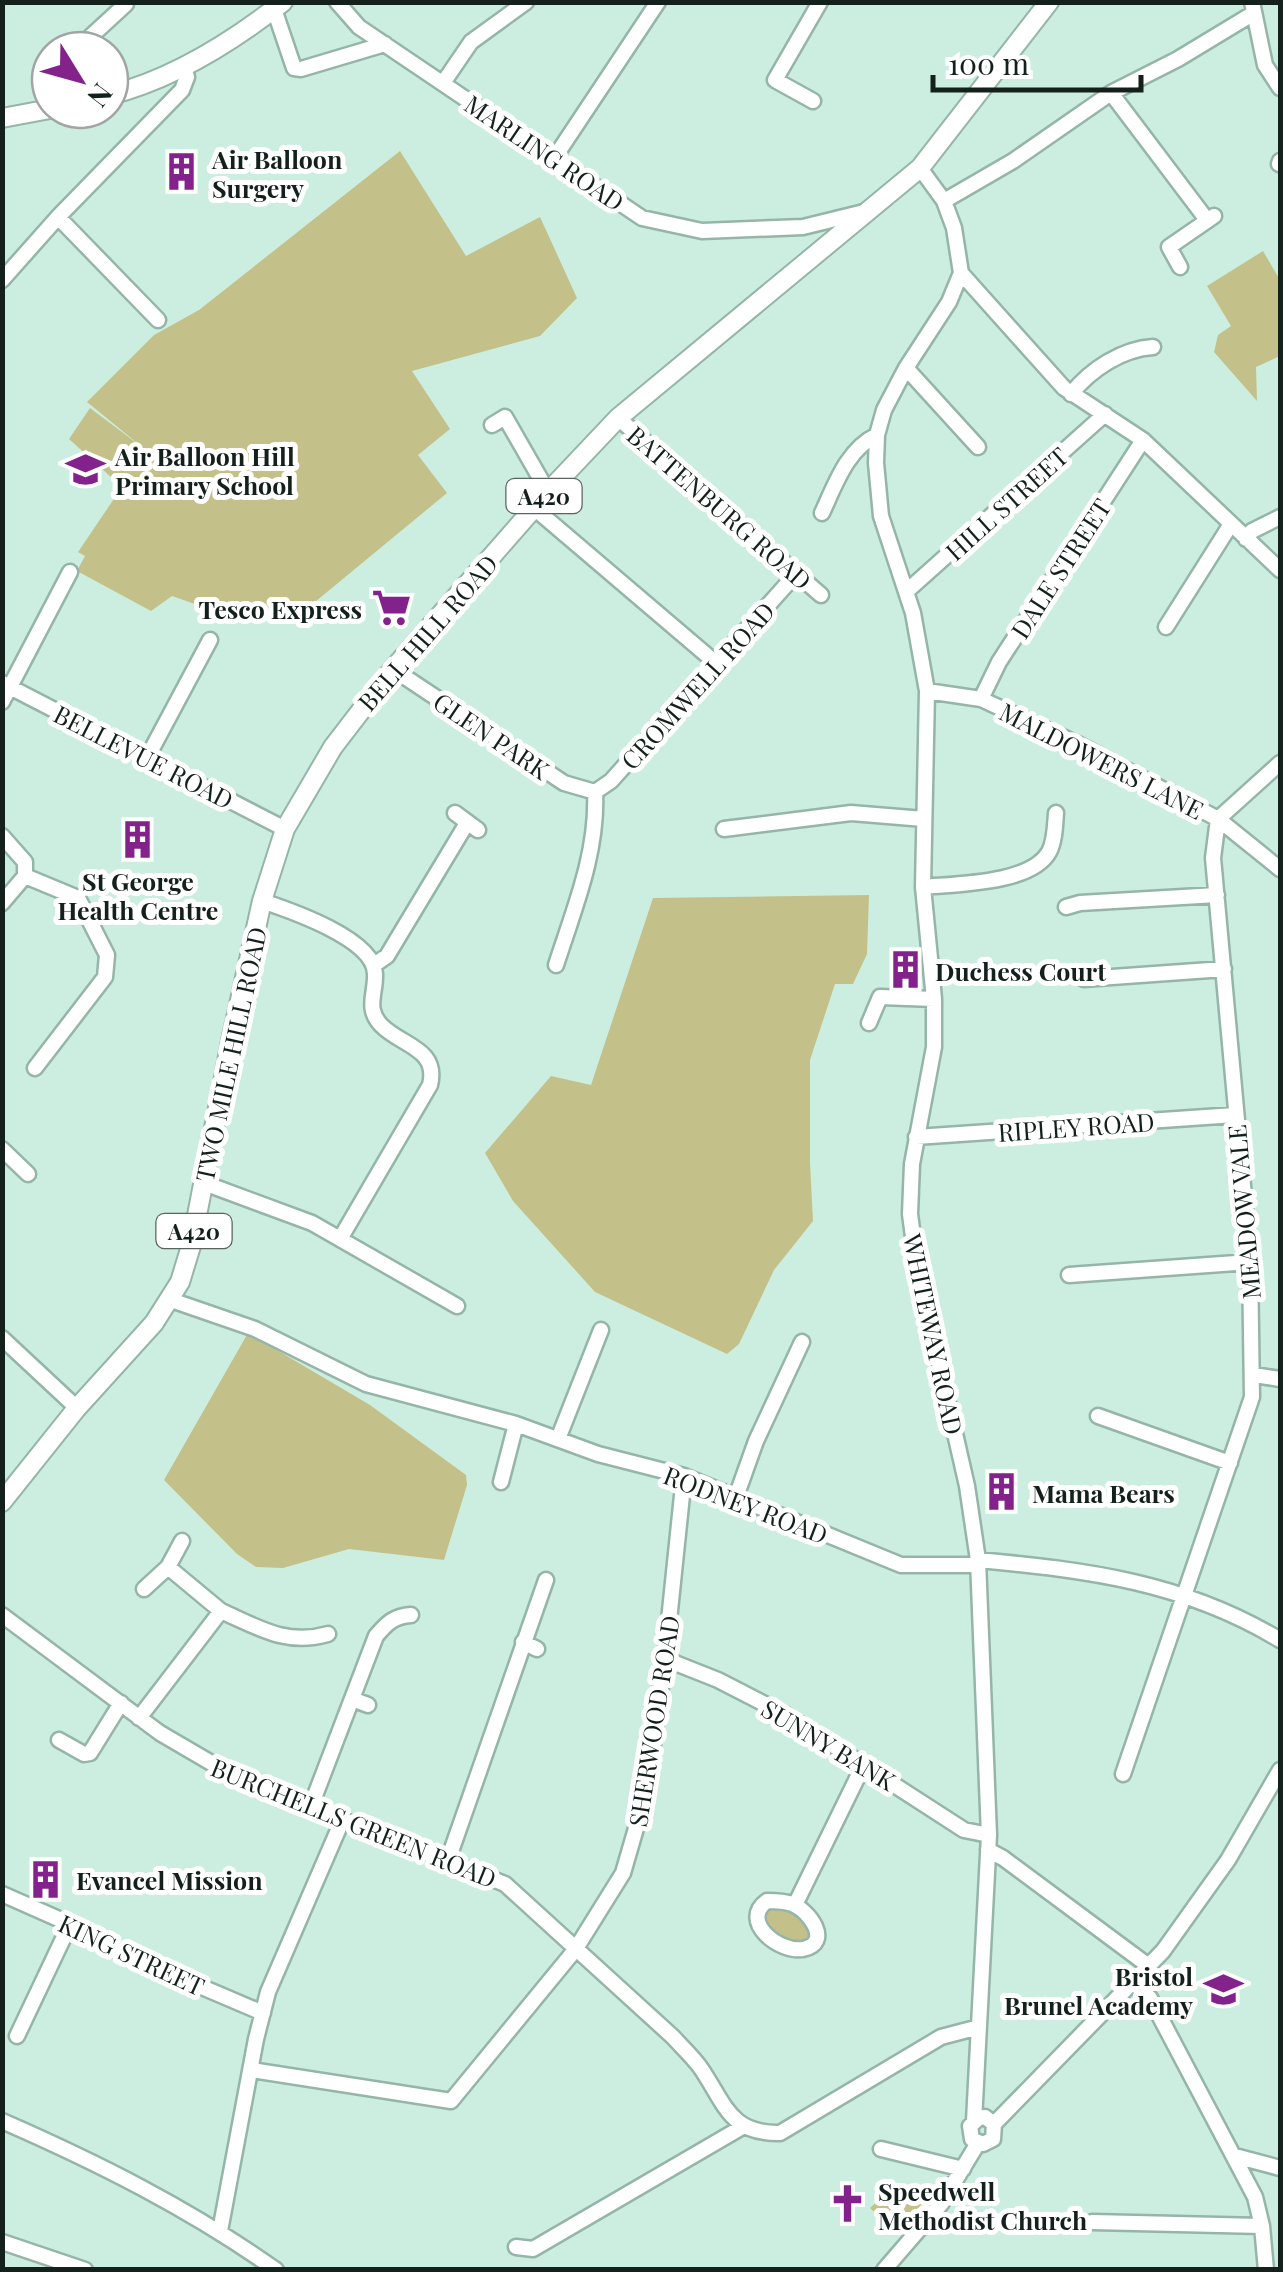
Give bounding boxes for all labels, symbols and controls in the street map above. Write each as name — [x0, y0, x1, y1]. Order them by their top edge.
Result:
north arrow — [30, 30, 130, 130]
scale bar — [933, 30, 1140, 92]
text: 100 m — [948, 43, 1030, 83]
text: N — [80, 77, 122, 115]
street label: MARLING ROAD — [459, 87, 631, 217]
place label: Air Balloon Surgery — [211, 142, 343, 204]
building icon: Air Balloon Surgery — [161, 151, 203, 193]
street label: BATTENBURG ROAD — [621, 418, 819, 596]
place label: Air Balloon Hill Primary School — [114, 439, 295, 501]
street label: HILL STREET — [938, 439, 1074, 567]
school or university icon: Air Balloon Hill Primary School — [64, 448, 106, 490]
road number: A420 — [506, 479, 582, 513]
street label: DALE STREET — [1003, 492, 1117, 644]
street label: BELL HILL ROAD — [350, 547, 504, 717]
supermarket icon: Tesco Express — [371, 587, 413, 629]
place label: Tesco Express — [199, 592, 362, 625]
street label: CROMWELL ROAD — [613, 594, 781, 776]
street label: GLEN PARK — [428, 684, 557, 786]
street label: MALDOWERS LANE — [994, 694, 1210, 826]
street label: BELLEVUE ROAD — [49, 697, 239, 815]
building icon: St George Health Centre — [117, 818, 159, 860]
place label: St George Health Centre — [58, 864, 218, 926]
street label: TWO MILE HILL ROAD — [187, 924, 273, 1184]
building icon: Duchess Court — [884, 949, 926, 991]
place label: Duchess Court — [935, 954, 1106, 987]
street label: RIPLEY ROAD — [997, 1104, 1155, 1148]
street label: MEADOW VALE — [1219, 1123, 1267, 1301]
road number: A420 — [156, 1214, 232, 1248]
street label: WHITEWAY ROAD — [896, 1230, 971, 1437]
street label: RODNEY ROAD — [659, 1458, 833, 1550]
building icon: Mama Bears — [981, 1471, 1023, 1513]
place label: Mama Bears — [1032, 1476, 1175, 1509]
street label: SHERWOOD ROAD — [620, 1613, 686, 1829]
street label: SUNNY BANK — [756, 1691, 903, 1797]
street label: BURCHELLS GREEN ROAD — [206, 1750, 502, 1894]
building icon: Evancel Mission — [25, 1858, 67, 1900]
place label: Evancel Mission — [76, 1863, 263, 1896]
street label: KING STREET — [54, 1906, 210, 2002]
place label: Bristol Brunel Academy — [1004, 1959, 1193, 2021]
school or university icon: Bristol Brunel Academy — [1202, 1968, 1244, 2010]
place label: Speedwell Methodist Church — [878, 2174, 1087, 2236]
church icon: Speedwell Methodist Church — [827, 2183, 869, 2225]

